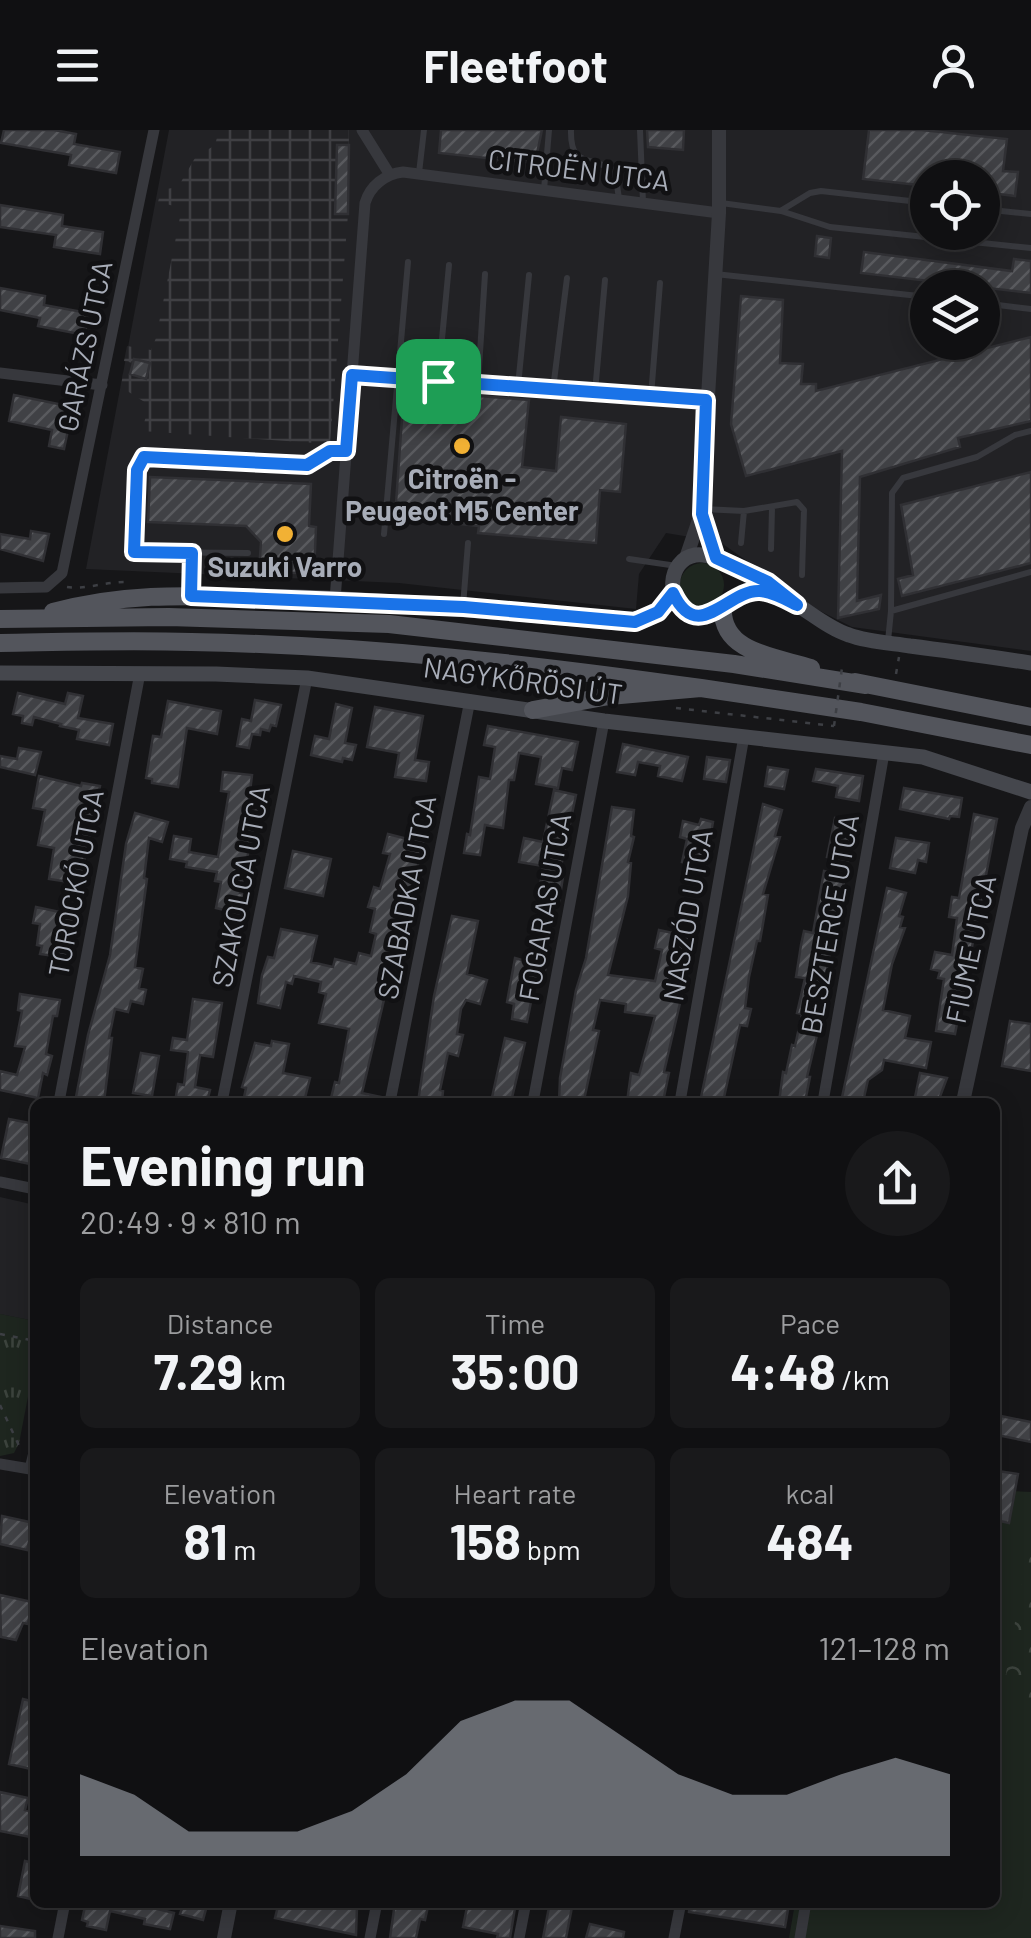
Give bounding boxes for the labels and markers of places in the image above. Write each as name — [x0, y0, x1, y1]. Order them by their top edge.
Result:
pin — [396, 339, 481, 424]
marker: Citroën - Peugeot M5 Center — [451, 435, 473, 457]
place label: Citroën - Peugeot M5 Center — [345, 461, 579, 527]
marker: Suzuki Varro — [274, 523, 296, 545]
place label: Suzuki Varro — [208, 549, 362, 583]

